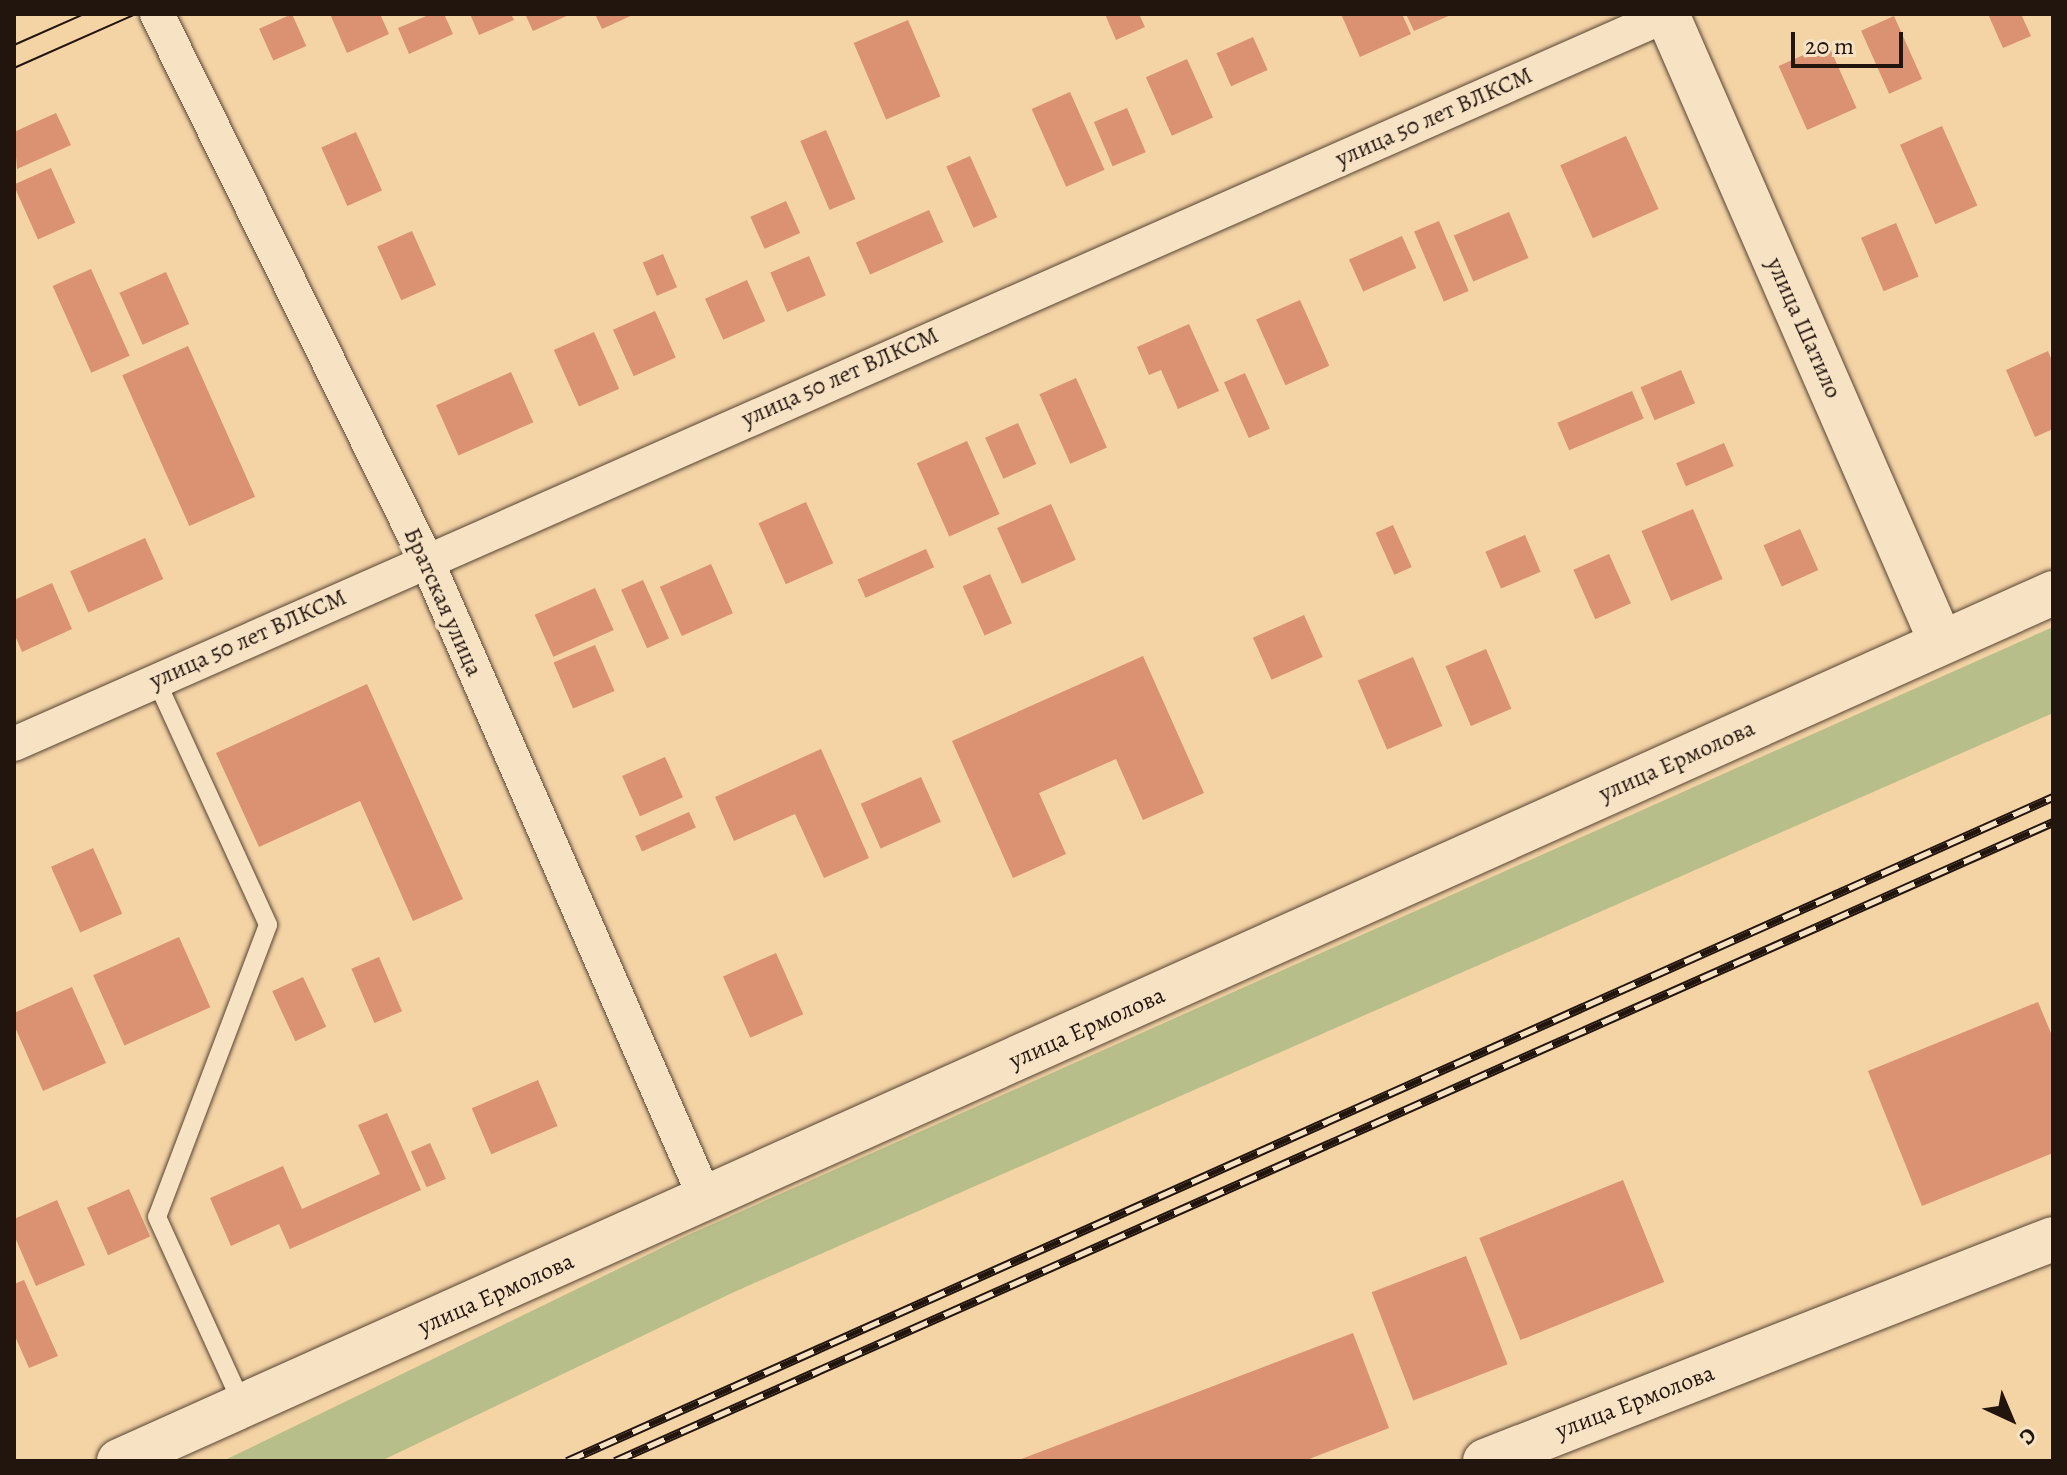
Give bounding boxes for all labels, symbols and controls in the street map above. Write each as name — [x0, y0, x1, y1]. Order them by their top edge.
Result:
scale bar — [1795, 16, 1907, 66]
text: 20 m — [1805, 30, 1854, 62]
street label: улица 50 лет ВЛКСМ — [1331, 61, 1537, 173]
street label: улица Шатило — [1760, 253, 1848, 403]
street label: улица 50 лет ВЛКСМ — [737, 321, 943, 433]
street label: Братская улица — [397, 523, 489, 681]
street label: улица 50 лет ВЛКСМ — [145, 583, 351, 695]
street label: улица Ермолова — [1595, 714, 1759, 808]
street label: улица Ермолова — [1005, 981, 1169, 1075]
street label: улица Ермолова — [414, 1247, 578, 1341]
street label: улица Ермолова — [1552, 1359, 1718, 1445]
north arrow — [1971, 1379, 2051, 1459]
text: С — [2012, 1421, 2043, 1452]

